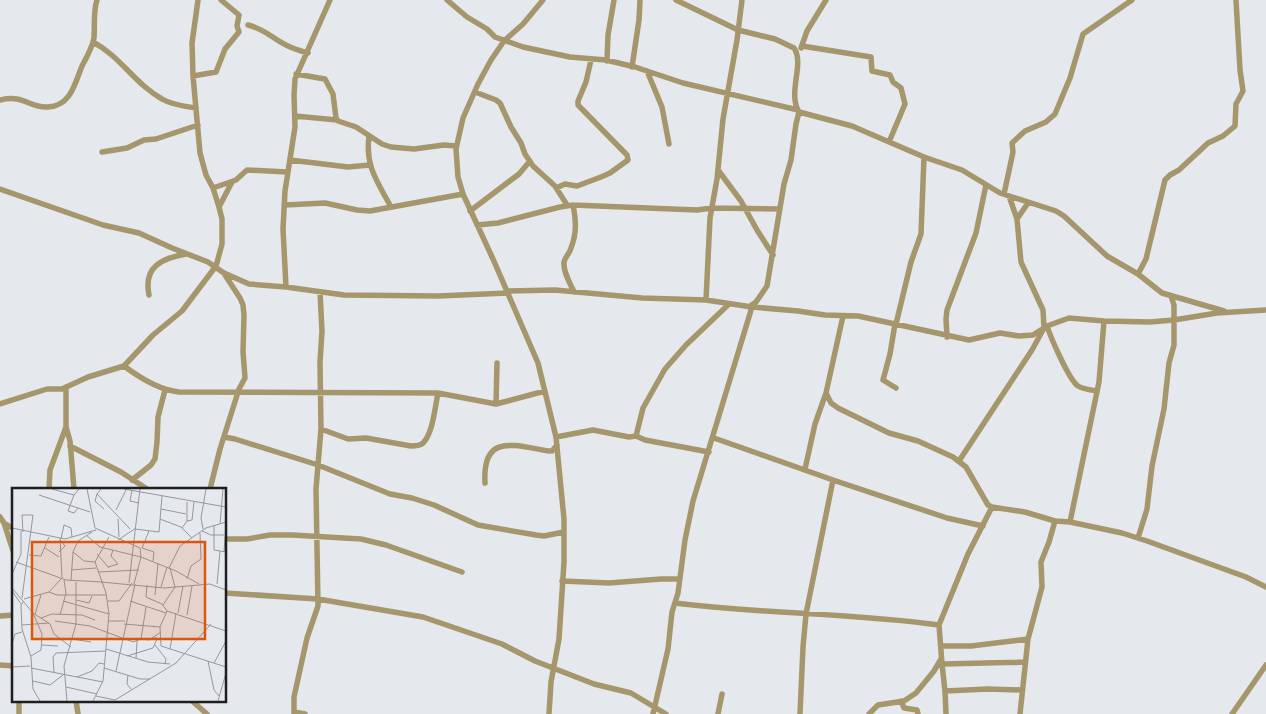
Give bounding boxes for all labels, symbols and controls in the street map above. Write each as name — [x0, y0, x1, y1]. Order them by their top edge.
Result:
inset map — [12, 488, 226, 702]

